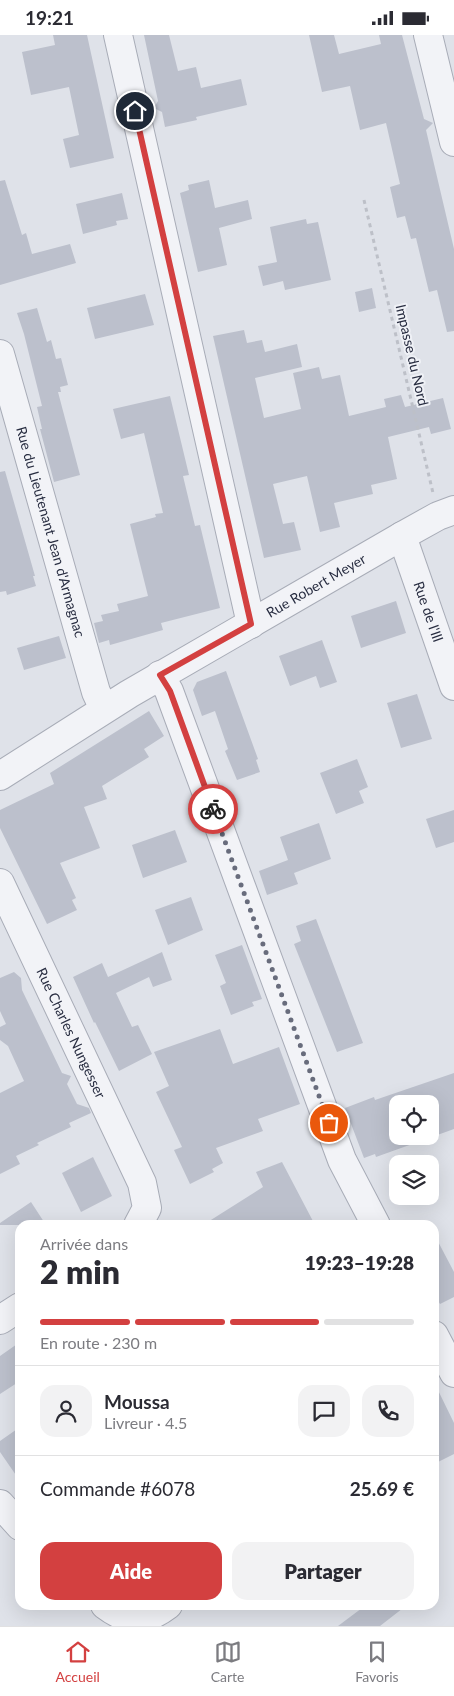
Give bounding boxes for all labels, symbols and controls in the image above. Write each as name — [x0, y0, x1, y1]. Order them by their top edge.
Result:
text: 19:21 — [25, 6, 74, 29]
pin — [114, 90, 156, 132]
icon: home — [121, 97, 149, 125]
street label: Impasse du Nord — [393, 303, 432, 407]
street label: Rue du Lieutenant Jean d'Armagnac — [13, 424, 89, 640]
street label: Rue Robert Meyer — [263, 550, 369, 621]
street label: Rue de l'Ill — [410, 579, 447, 644]
courier — [188, 784, 238, 834]
icon: bike — [199, 795, 227, 823]
street label: Rue Charles Nungesser — [33, 965, 110, 1101]
map controls — [389, 1095, 439, 1205]
button: locate — [389, 1095, 439, 1145]
pin — [308, 1102, 350, 1144]
icon: bag — [315, 1109, 343, 1137]
button: layers — [389, 1155, 439, 1205]
text: Arrivée dans — [40, 1234, 128, 1253]
text: 19:23–19:28 — [305, 1251, 414, 1274]
text: 2 min — [40, 1252, 120, 1291]
text: En route · 230 m — [40, 1333, 157, 1352]
button: person — [40, 1385, 92, 1437]
button: chat — [298, 1385, 350, 1437]
button: phone — [362, 1385, 414, 1437]
text: Moussa — [104, 1390, 170, 1413]
text: Livreur · 4.5 — [104, 1413, 187, 1432]
text: Commande #6078 — [40, 1477, 195, 1500]
text: 25.69 € — [350, 1477, 414, 1500]
button: Aide — [40, 1542, 222, 1600]
button: Partager — [232, 1542, 414, 1600]
tab: Accueil — [55, 1638, 100, 1685]
tab: Carte — [211, 1638, 244, 1685]
tab: Favoris — [355, 1638, 399, 1685]

